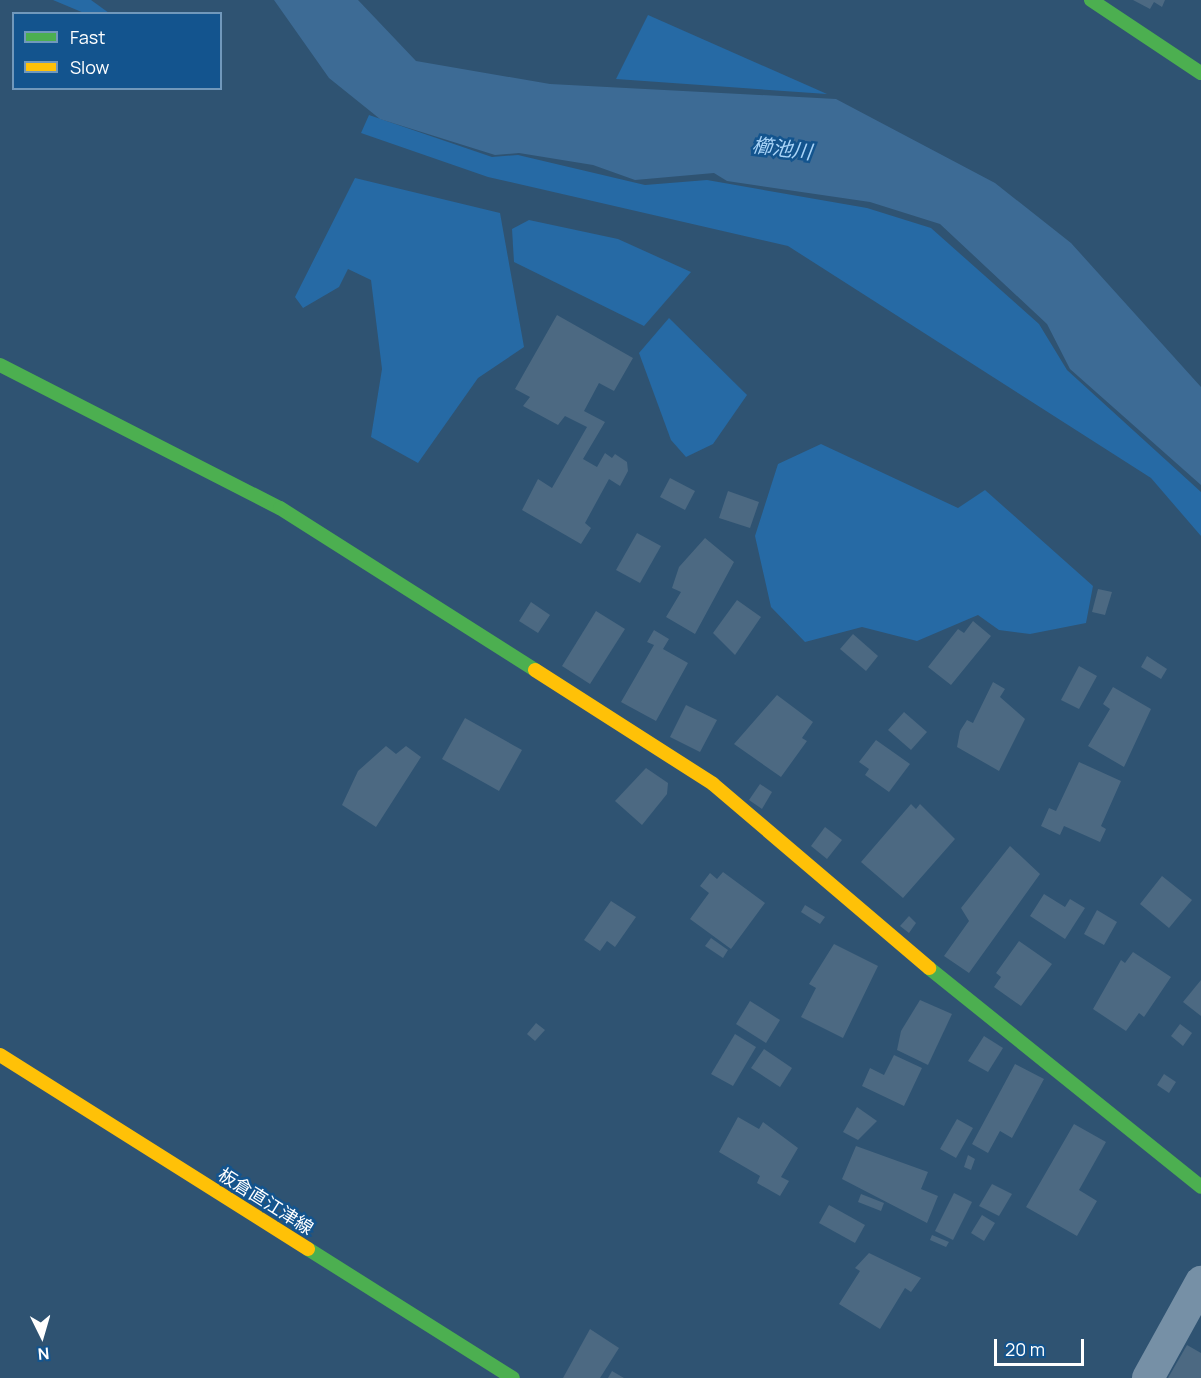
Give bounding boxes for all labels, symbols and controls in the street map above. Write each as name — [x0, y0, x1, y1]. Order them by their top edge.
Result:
legend — [12, 12, 222, 90]
text: Fast — [70, 25, 105, 49]
text: Slow — [70, 55, 109, 79]
water label: 櫛池川 — [751, 132, 813, 164]
street label: 板倉直江津線 — [214, 1163, 318, 1239]
north arrow — [12, 1306, 72, 1366]
scale bar — [997, 1327, 1087, 1365]
text: 20 m — [1005, 1337, 1045, 1361]
text: N — [37, 1342, 50, 1365]

